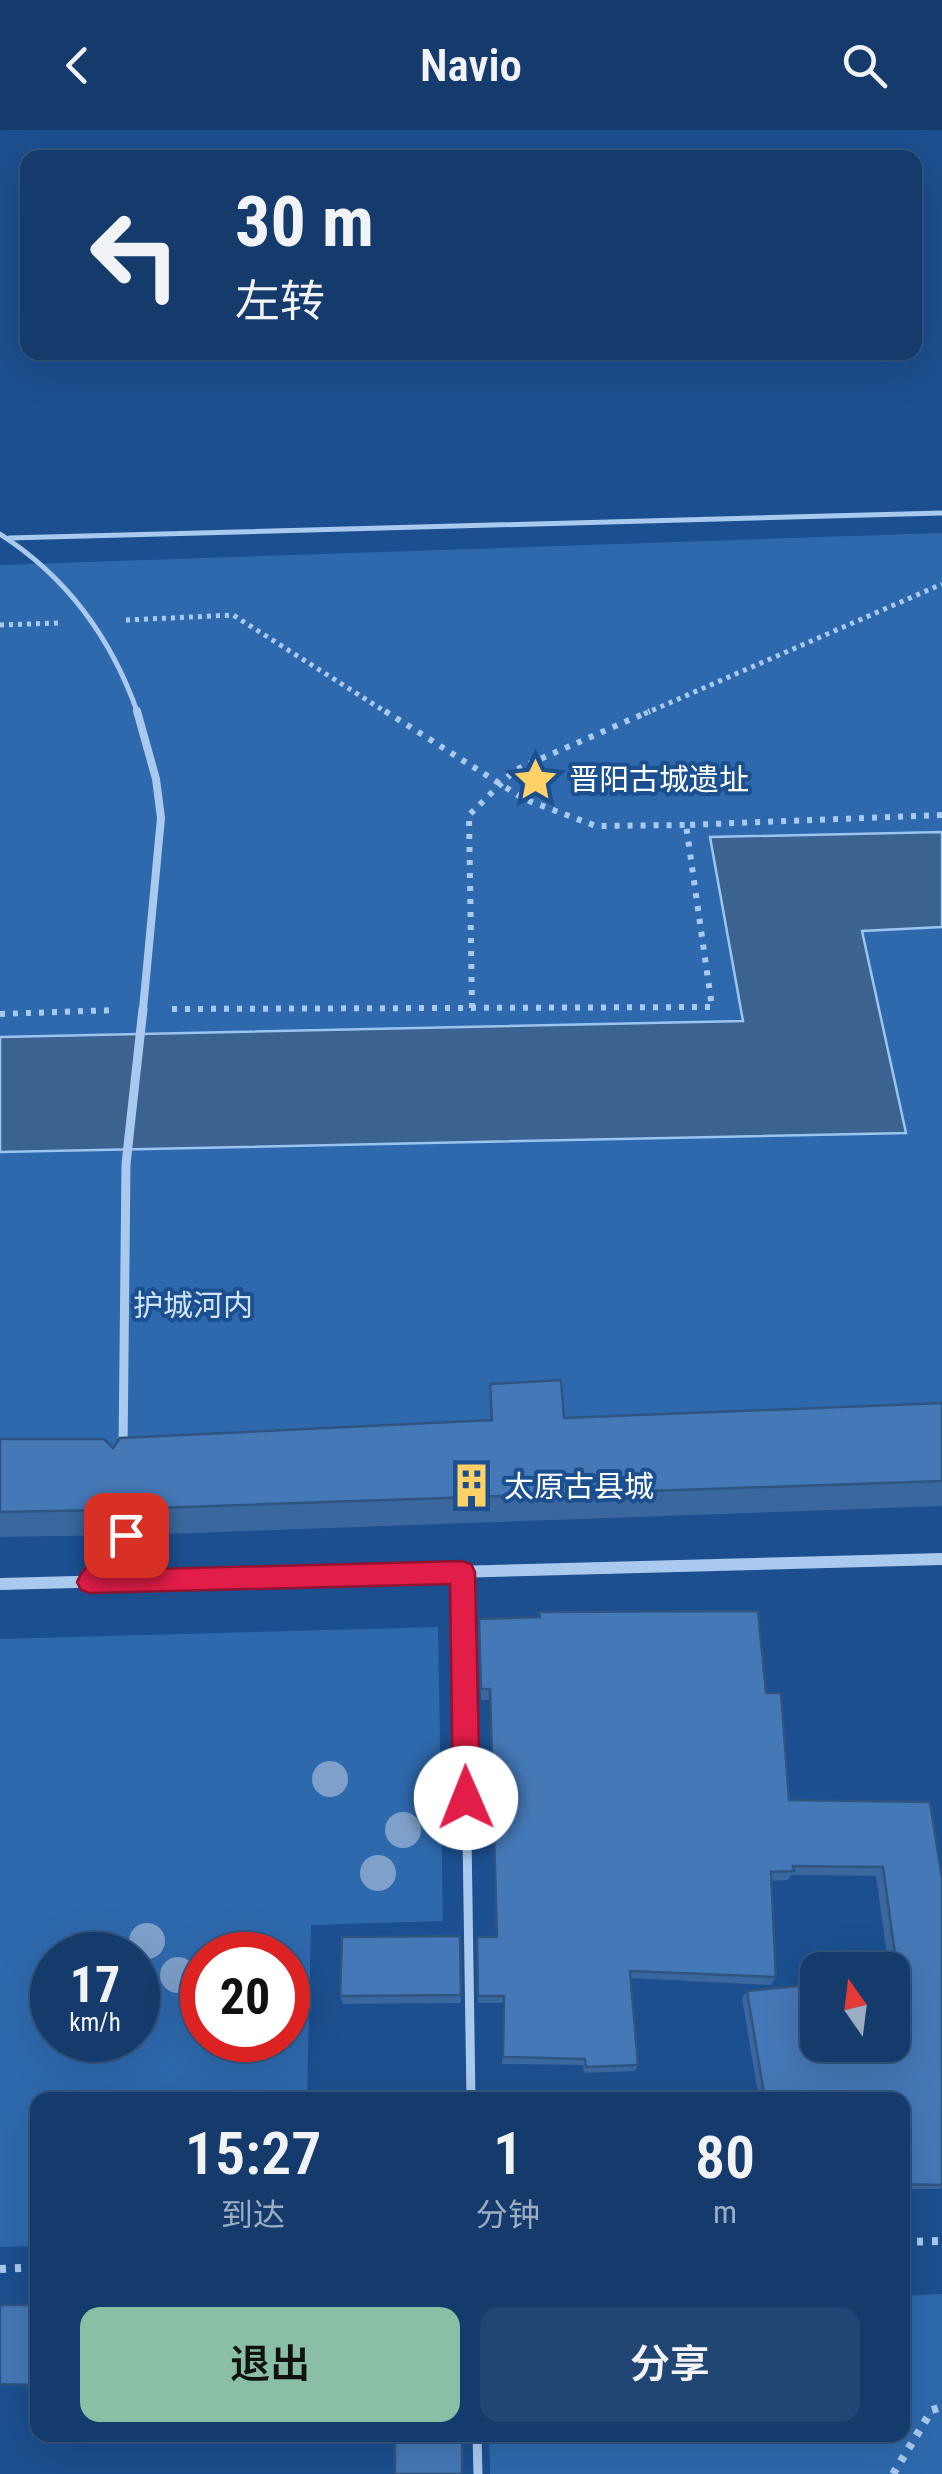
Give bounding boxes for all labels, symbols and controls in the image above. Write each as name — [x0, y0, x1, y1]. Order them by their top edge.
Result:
icon: back — [50, 38, 105, 93]
icon: search — [837, 38, 892, 93]
text: Navio — [420, 39, 522, 92]
text: 30 m — [235, 181, 374, 263]
icon: left — [70, 190, 200, 320]
text: 左转 — [235, 275, 325, 328]
place icon: 晋阳古城遗址 — [512, 755, 560, 803]
place label: 晋阳古城遗址 — [569, 762, 749, 797]
park label: 护城河内 — [133, 1288, 253, 1323]
building icon: 太原古县城 — [447, 1462, 495, 1510]
place label: 太原古县城 — [504, 1469, 654, 1504]
pin — [84, 1493, 169, 1578]
icon: arrive — [99, 1508, 154, 1563]
position arrow — [414, 1746, 518, 1850]
speed limit sign: 20 — [180, 1932, 310, 2062]
north arrow — [800, 1952, 910, 2062]
map controls — [800, 1952, 910, 2062]
text: 17 — [70, 1956, 120, 2014]
text: km/h — [69, 2008, 121, 2037]
text: 15:27 — [185, 2118, 321, 2189]
text: 1 — [493, 2118, 523, 2189]
text: 80 — [695, 2122, 755, 2193]
text: m — [713, 2193, 737, 2231]
text: 到达 — [221, 2196, 285, 2234]
text: 分钟 — [476, 2196, 540, 2234]
button: 退出 — [80, 2307, 460, 2422]
button: 分享 — [480, 2307, 860, 2422]

